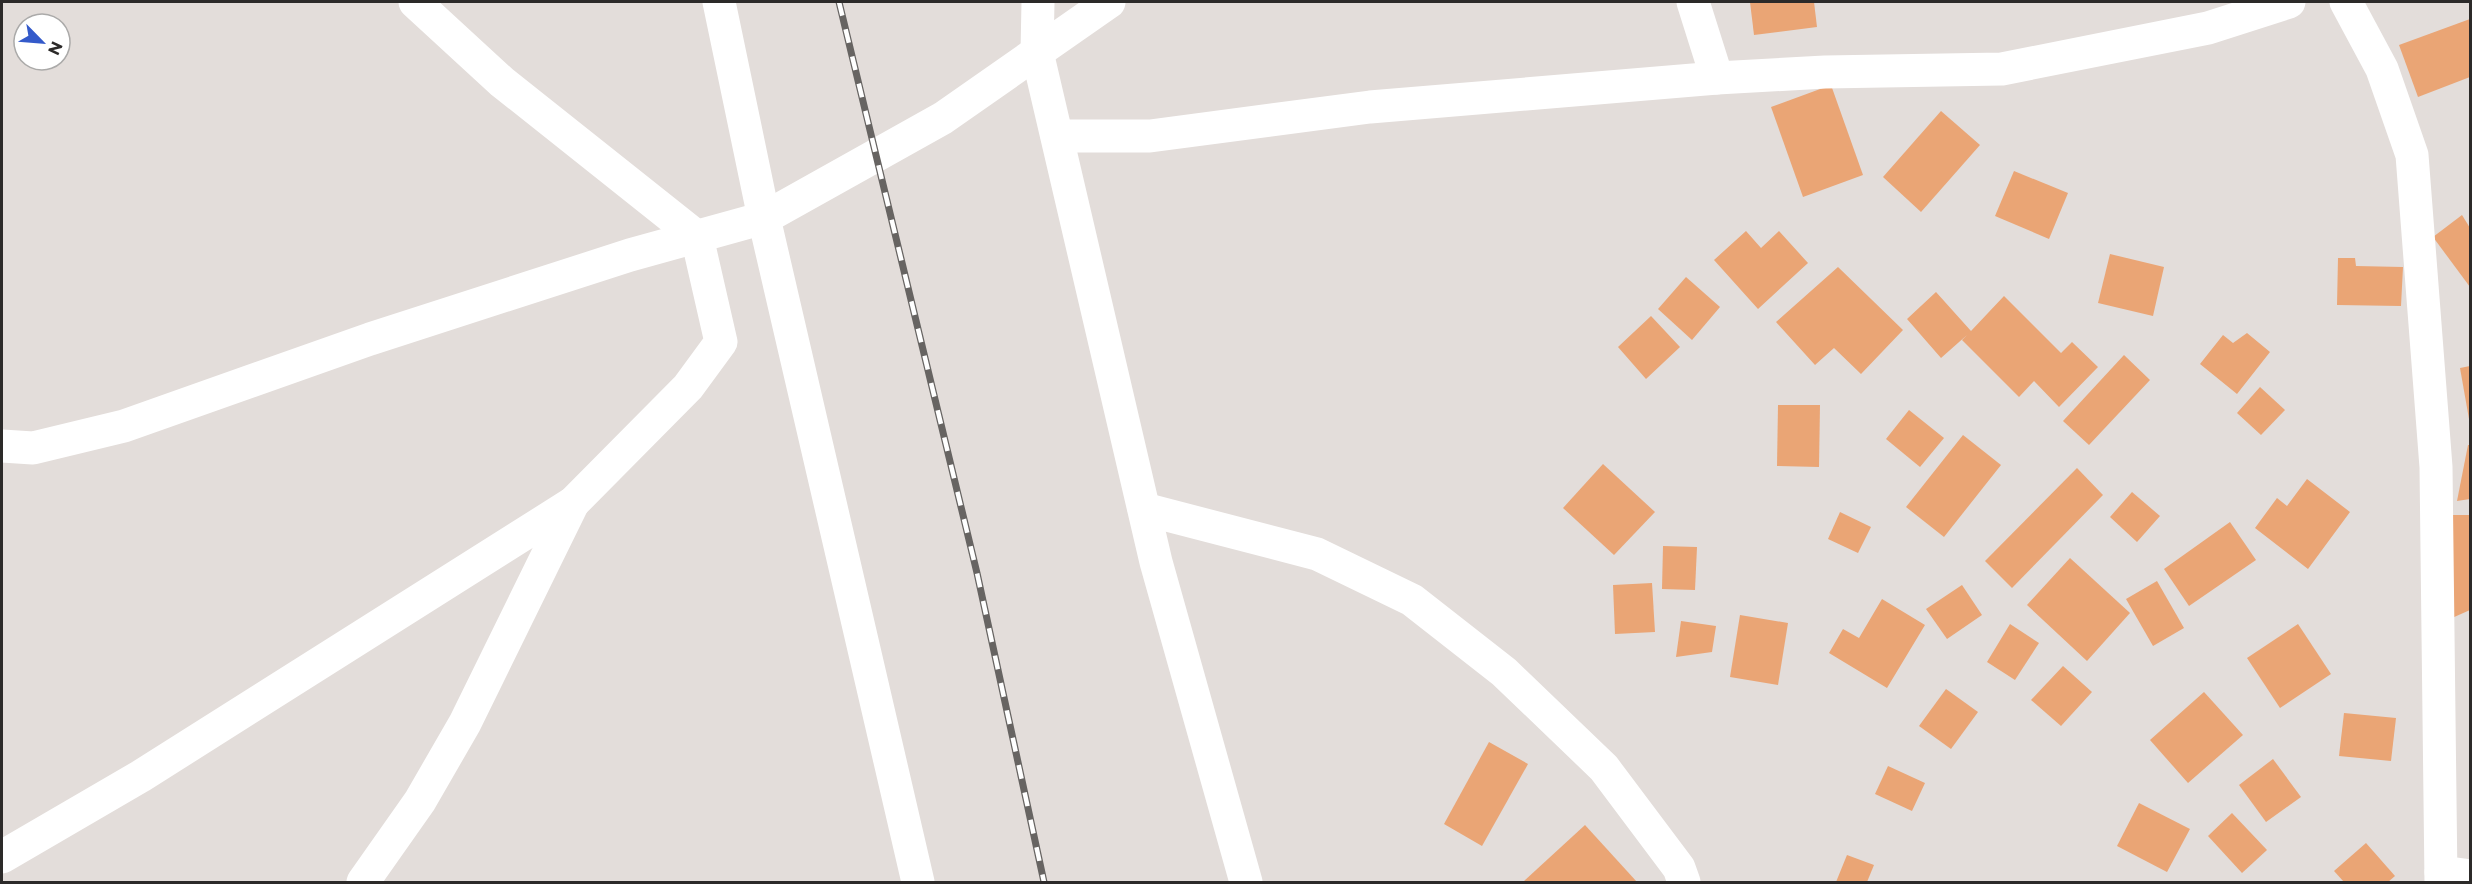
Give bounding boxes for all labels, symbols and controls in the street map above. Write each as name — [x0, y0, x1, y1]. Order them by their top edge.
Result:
north arrow — [12, 12, 72, 72]
text: N — [44, 38, 66, 58]

